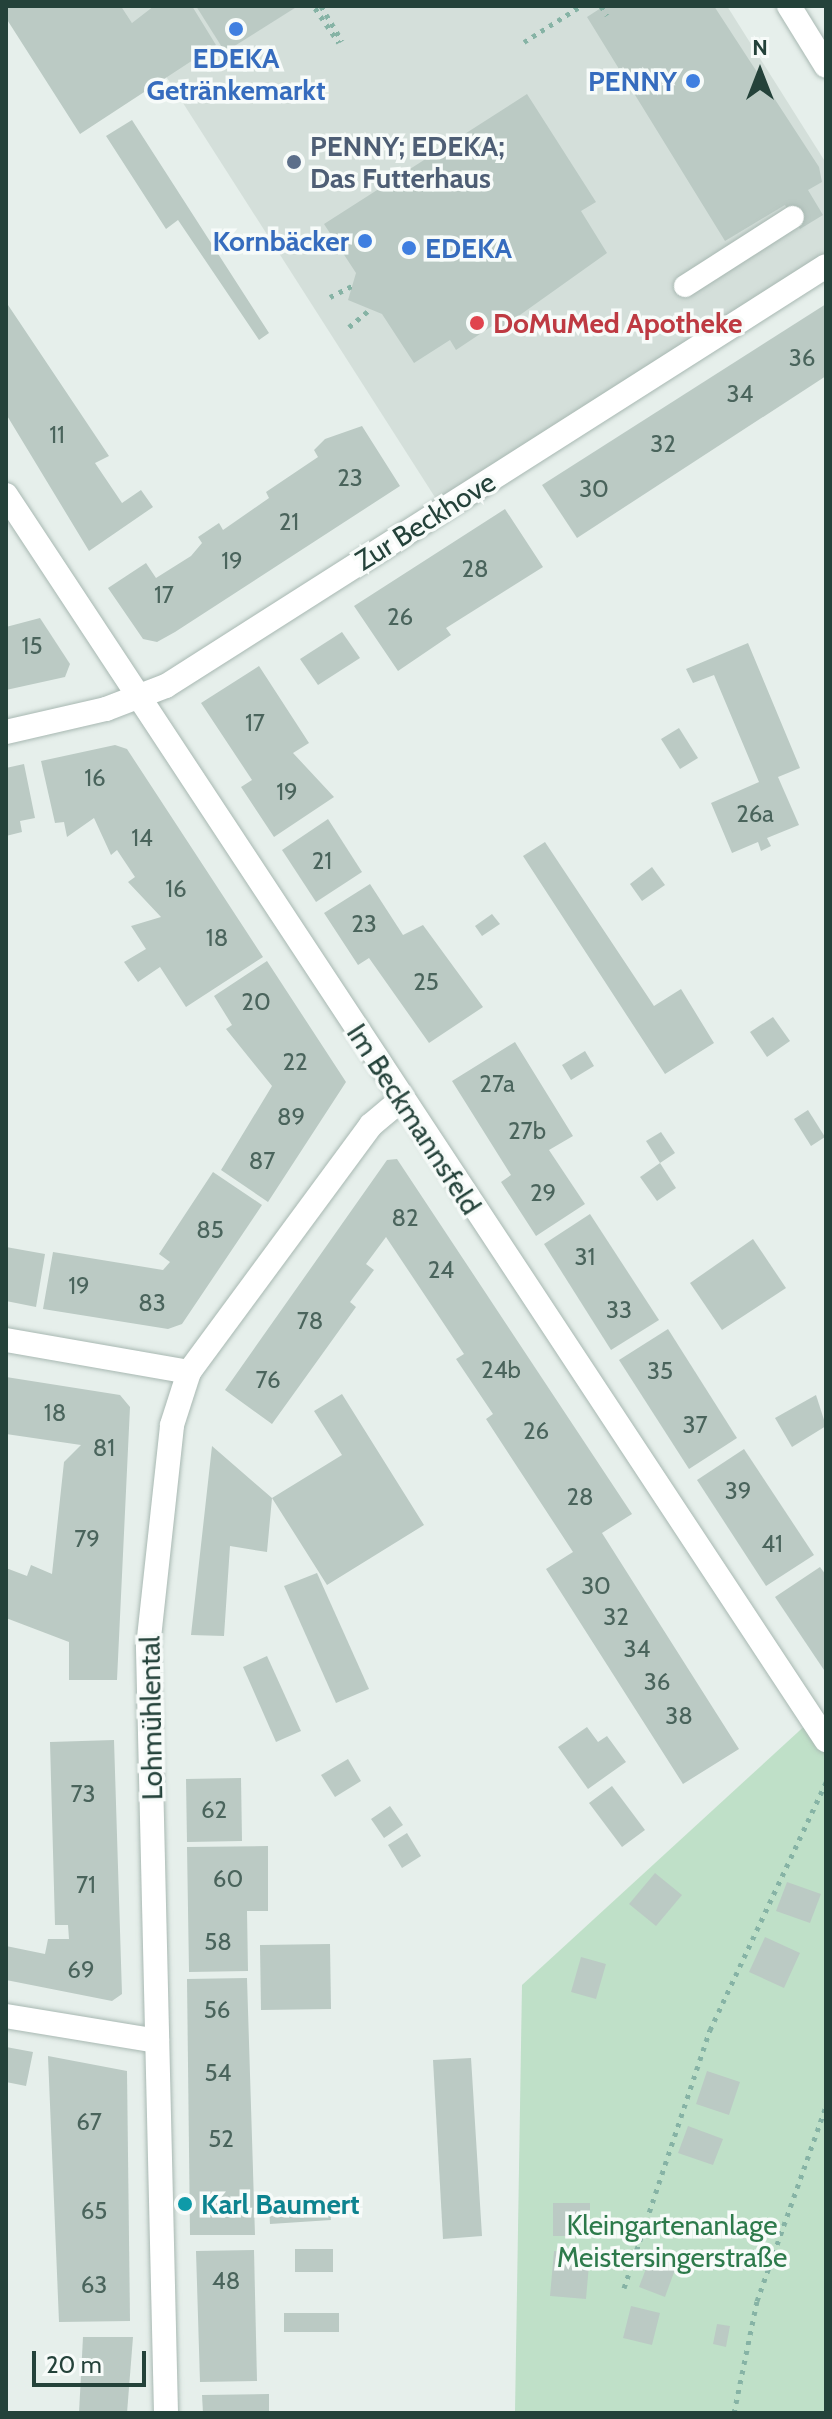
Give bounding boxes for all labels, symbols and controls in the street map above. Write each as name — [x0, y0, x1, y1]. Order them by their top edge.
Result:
marker: EDEKA Getränkemarkt — [227, 20, 245, 38]
north arrow — [720, 32, 800, 112]
text: N — [752, 34, 768, 61]
place label: EDEKA Getränkemarkt — [146, 41, 326, 107]
place label: PENNY — [588, 64, 677, 98]
marker: PENNY — [684, 72, 702, 90]
place label: PENNY; EDEKA; Das Futterhaus — [310, 129, 505, 195]
marker: PENNY; EDEKA; Das Futterhaus — [285, 153, 303, 171]
place label: Kornbäcker — [212, 224, 349, 258]
place label: EDEKA — [425, 231, 512, 265]
marker: Kornbäcker — [356, 232, 374, 250]
marker: EDEKA — [400, 239, 418, 257]
place label: DoMuMed Apotheke — [493, 306, 742, 340]
marker: DoMuMed Apotheke — [468, 314, 486, 332]
house number: 36 — [789, 344, 815, 372]
house number: 34 — [727, 380, 753, 408]
house number: 11 — [49, 421, 65, 449]
house number: 32 — [650, 430, 676, 458]
house number: 23 — [337, 464, 363, 492]
street label: Zur Beckhove — [349, 465, 501, 577]
house number: 30 — [579, 475, 609, 503]
house number: 21 — [279, 508, 299, 536]
house number: 19 — [221, 547, 243, 575]
house number: 28 — [461, 555, 489, 583]
house number: 17 — [154, 581, 174, 609]
house number: 26 — [387, 603, 413, 631]
house number: 15 — [22, 632, 42, 660]
house number: 17 — [245, 709, 265, 737]
house number: 16 — [84, 764, 106, 792]
house number: 19 — [276, 778, 298, 806]
house number: 26a — [736, 800, 774, 828]
house number: 14 — [131, 824, 153, 852]
house number: 21 — [312, 847, 332, 875]
house number: 16 — [165, 875, 187, 903]
house number: 23 — [351, 910, 377, 938]
house number: 18 — [206, 924, 228, 952]
house number: 25 — [413, 968, 439, 996]
house number: 20 — [241, 988, 271, 1016]
street label: Im Beckmannsfeld — [340, 1017, 488, 1221]
house number: 22 — [282, 1048, 308, 1076]
house number: 27a — [479, 1070, 515, 1098]
house number: 89 — [277, 1103, 305, 1131]
house number: 27b — [508, 1117, 546, 1145]
house number: 87 — [249, 1147, 275, 1175]
house number: 29 — [530, 1179, 556, 1207]
house number: 82 — [391, 1204, 419, 1232]
house number: 85 — [196, 1216, 224, 1244]
house number: 31 — [575, 1243, 595, 1271]
house number: 24 — [428, 1256, 454, 1284]
house number: 19 — [68, 1272, 90, 1300]
house number: 83 — [138, 1289, 166, 1317]
house number: 33 — [606, 1296, 632, 1324]
house number: 78 — [297, 1307, 323, 1335]
house number: 24b — [481, 1356, 521, 1384]
house number: 35 — [647, 1357, 673, 1385]
house number: 76 — [255, 1366, 281, 1394]
house number: 18 — [44, 1399, 66, 1427]
house number: 37 — [682, 1411, 708, 1439]
house number: 26 — [523, 1417, 549, 1445]
house number: 81 — [93, 1434, 115, 1462]
house number: 39 — [725, 1477, 751, 1505]
house number: 28 — [566, 1483, 594, 1511]
house number: 79 — [74, 1525, 100, 1553]
house number: 41 — [761, 1530, 783, 1558]
house number: 30 — [581, 1572, 611, 1600]
house number: 32 — [603, 1603, 629, 1631]
street label: Lohmühlental — [133, 1635, 169, 1801]
house number: 34 — [624, 1635, 650, 1663]
house number: 36 — [644, 1668, 670, 1696]
house number: 38 — [665, 1702, 693, 1730]
house number: 73 — [70, 1780, 96, 1808]
house number: 62 — [201, 1796, 227, 1824]
house number: 60 — [213, 1865, 243, 1893]
house number: 71 — [76, 1871, 96, 1899]
house number: 58 — [204, 1928, 232, 1956]
house number: 69 — [67, 1956, 95, 1984]
house number: 56 — [204, 1996, 230, 2024]
house number: 54 — [205, 2059, 231, 2087]
house number: 67 — [76, 2108, 102, 2136]
house number: 52 — [208, 2125, 234, 2153]
place label: Karl Baumert — [201, 2187, 360, 2221]
marker: Karl Baumert — [176, 2195, 194, 2213]
house number: 65 — [81, 2197, 107, 2225]
park label: Kleingartenanlage Meistersingerstraße — [557, 2208, 787, 2274]
house number: 48 — [212, 2267, 240, 2295]
house number: 63 — [81, 2271, 107, 2299]
scale bar — [36, 2335, 150, 2385]
text: 20 m — [46, 2350, 102, 2379]

